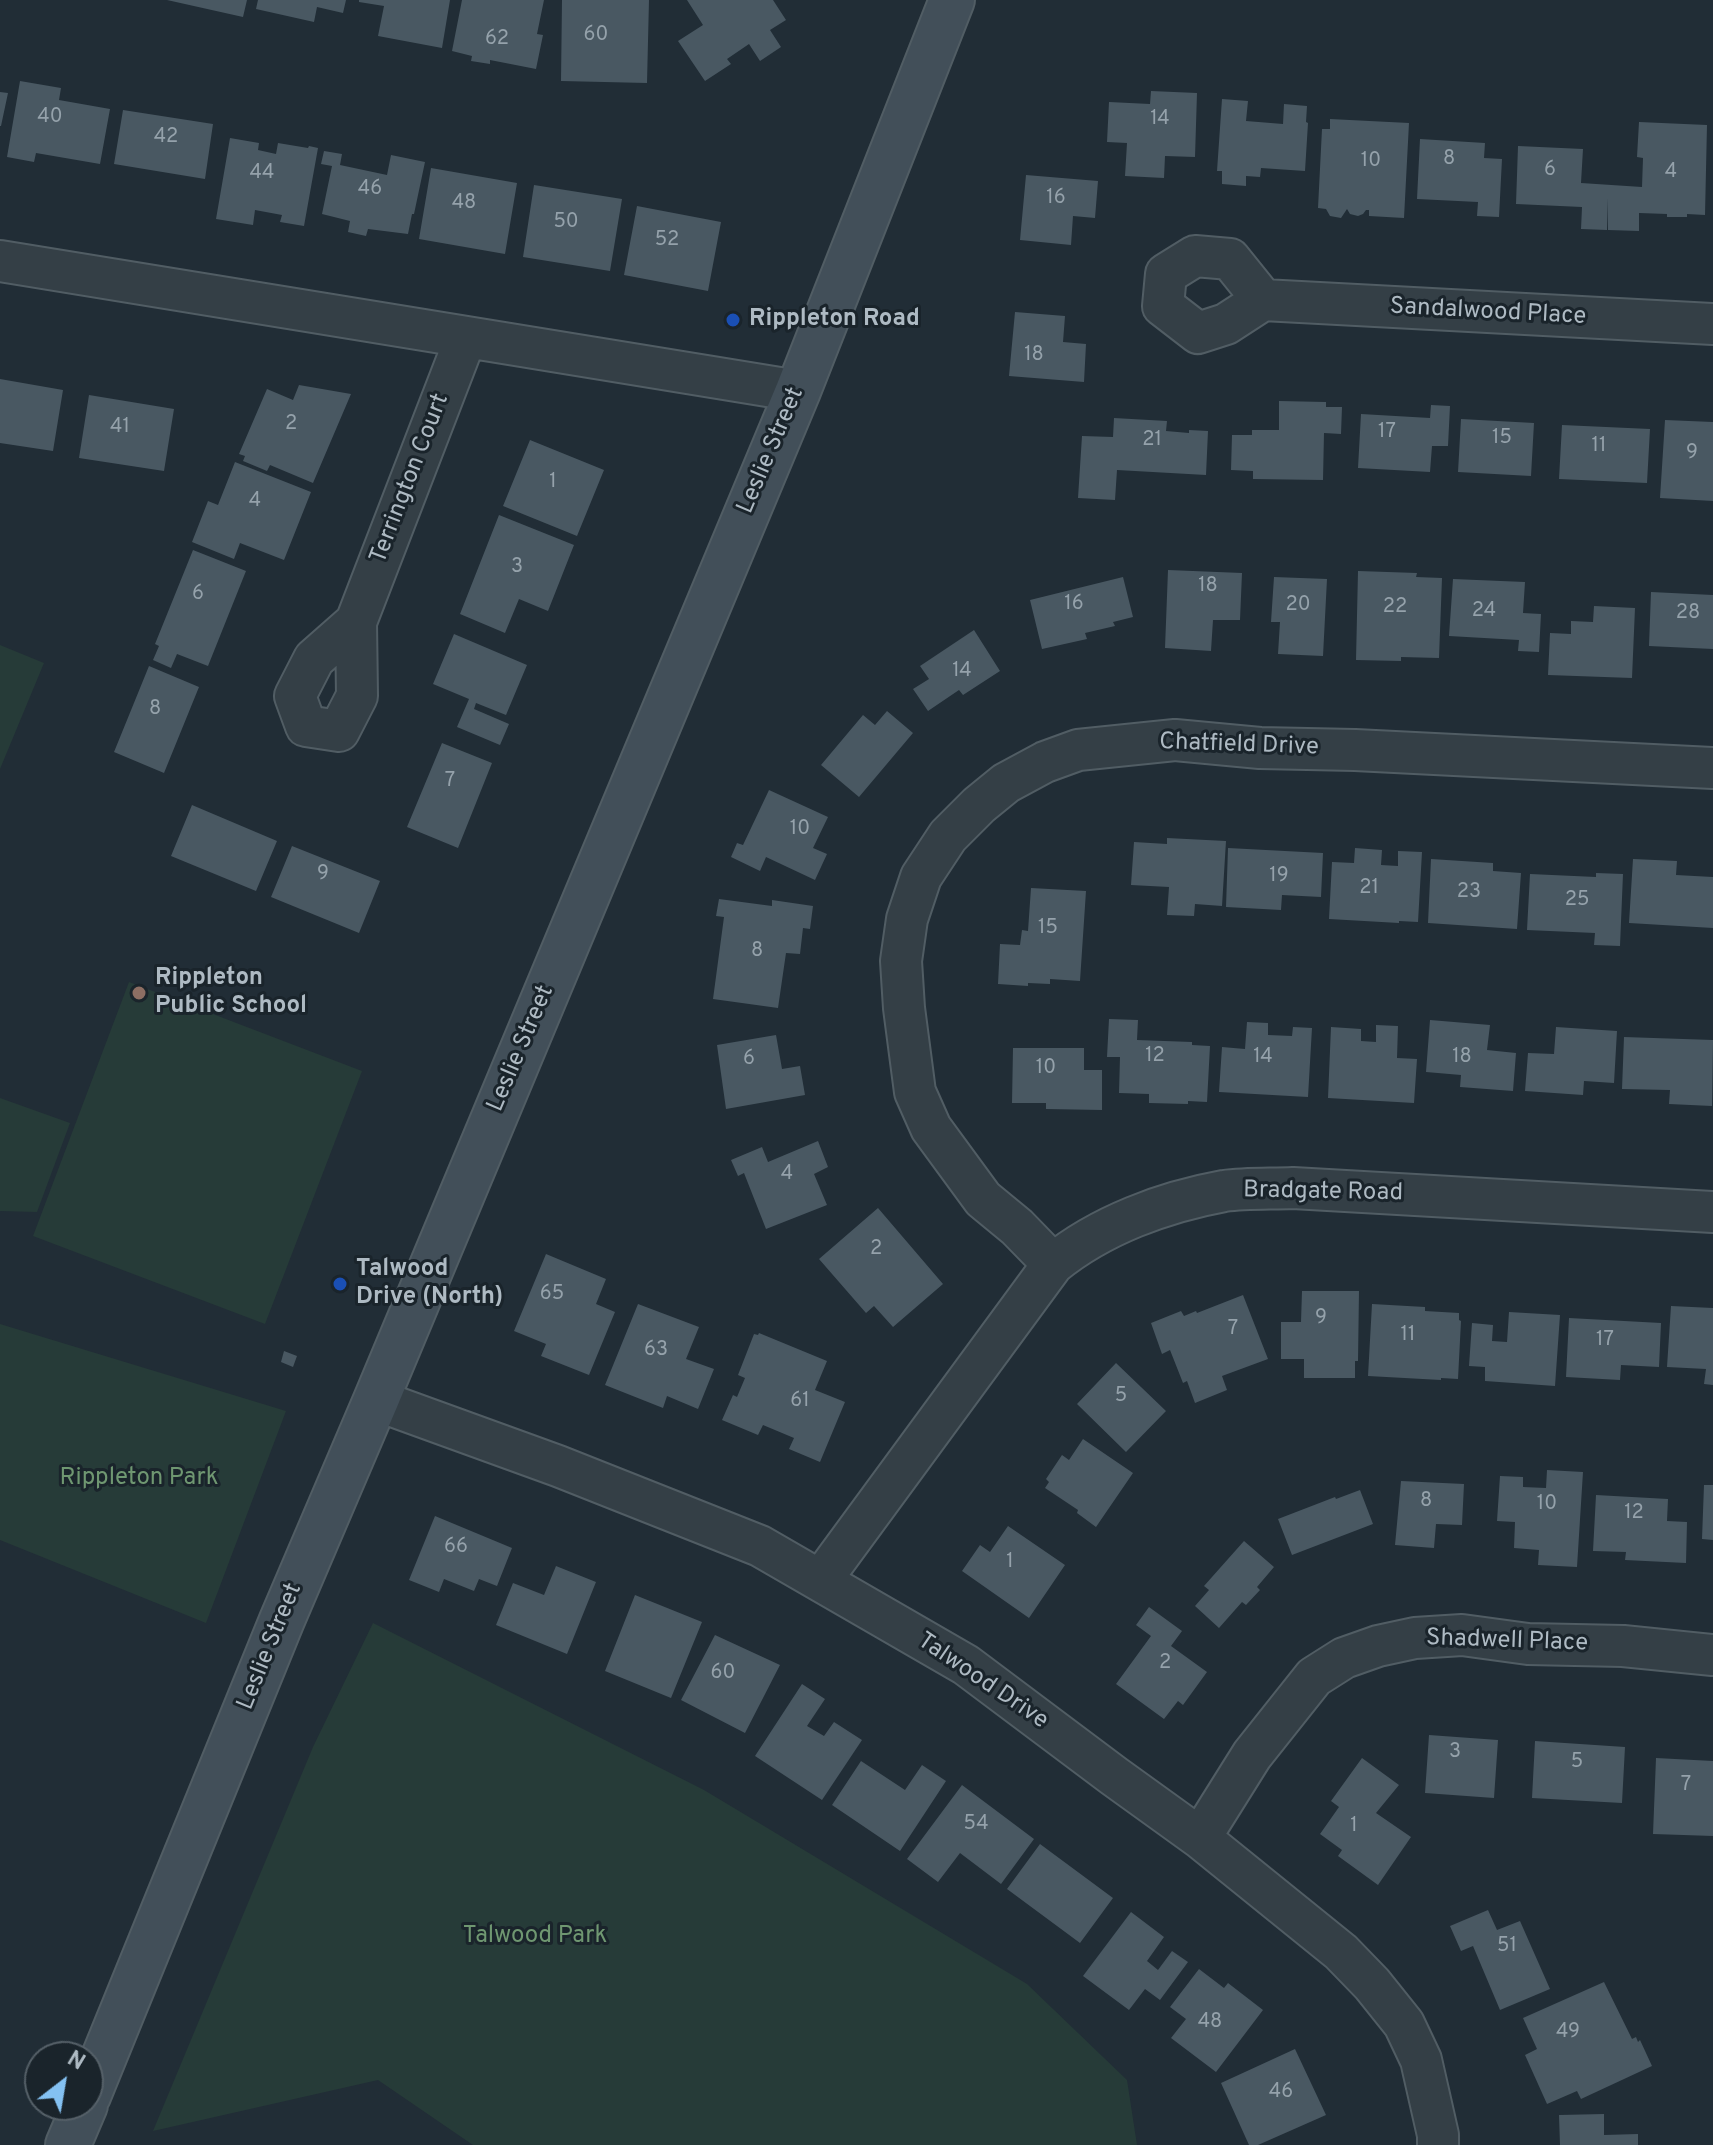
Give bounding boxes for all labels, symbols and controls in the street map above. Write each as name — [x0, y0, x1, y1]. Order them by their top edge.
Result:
house number: 60 — [584, 24, 608, 48]
house number: 62 — [485, 28, 509, 52]
house number: 40 — [37, 106, 63, 130]
house number: 14 — [1150, 108, 1170, 132]
house number: 42 — [154, 126, 178, 150]
house number: 8 — [1443, 148, 1455, 172]
house number: 10 — [1361, 150, 1381, 174]
house number: 6 — [1544, 159, 1556, 183]
house number: 4 — [1665, 161, 1677, 185]
house number: 44 — [250, 162, 274, 186]
house number: 46 — [358, 178, 382, 202]
house number: 16 — [1046, 187, 1066, 211]
house number: 48 — [452, 192, 476, 216]
house number: 50 — [553, 211, 579, 235]
house number: 52 — [655, 229, 679, 253]
street label: Sandalwood Place — [1389, 293, 1587, 333]
place label: Rippleton Road — [749, 306, 920, 334]
marker: Rippleton Road — [724, 311, 742, 329]
house number: 18 — [1024, 344, 1044, 368]
street label: Leslie Street — [732, 384, 812, 518]
street label: Terrington Court — [365, 390, 457, 568]
house number: 2 — [285, 413, 297, 437]
house number: 41 — [110, 416, 130, 440]
house number: 17 — [1378, 421, 1396, 445]
house number: 15 — [1492, 427, 1512, 451]
house number: 21 — [1142, 429, 1162, 453]
house number: 11 — [1592, 435, 1606, 459]
house number: 9 — [1686, 442, 1698, 466]
house number: 1 — [549, 471, 557, 495]
house number: 4 — [249, 490, 261, 514]
house number: 3 — [511, 556, 523, 580]
house number: 18 — [1198, 575, 1218, 599]
house number: 6 — [192, 583, 204, 607]
house number: 16 — [1064, 593, 1084, 617]
house number: 20 — [1285, 594, 1311, 618]
house number: 22 — [1383, 596, 1407, 620]
house number: 24 — [1472, 600, 1496, 624]
house number: 28 — [1676, 602, 1700, 626]
house number: 14 — [952, 660, 972, 684]
house number: 8 — [149, 698, 161, 722]
street label: Chatfield Drive — [1159, 729, 1319, 763]
house number: 7 — [445, 770, 455, 794]
house number: 10 — [790, 818, 810, 842]
house number: 9 — [317, 863, 329, 887]
house number: 19 — [1269, 865, 1289, 889]
house number: 21 — [1359, 877, 1379, 901]
house number: 23 — [1457, 881, 1481, 905]
house number: 25 — [1565, 889, 1589, 913]
house number: 15 — [1038, 917, 1058, 941]
house number: 8 — [751, 940, 763, 964]
place label: Rippleton Public School — [155, 965, 307, 1021]
street label: Leslie Street — [482, 982, 562, 1116]
marker: Rippleton Public School — [130, 984, 148, 1002]
house number: 12 — [1145, 1045, 1165, 1069]
house number: 14 — [1253, 1046, 1273, 1070]
house number: 18 — [1452, 1046, 1472, 1070]
house number: 6 — [743, 1048, 755, 1072]
house number: 10 — [1036, 1057, 1056, 1081]
house number: 4 — [781, 1163, 793, 1187]
street label: Bradgate Road — [1243, 1177, 1403, 1209]
house number: 2 — [870, 1238, 882, 1262]
place label: Talwood Drive (North) — [356, 1256, 503, 1312]
marker: Talwood Drive (North) — [331, 1275, 349, 1293]
house number: 65 — [540, 1283, 564, 1307]
house number: 9 — [1315, 1307, 1327, 1331]
house number: 7 — [1228, 1318, 1238, 1342]
house number: 11 — [1401, 1324, 1415, 1348]
house number: 17 — [1596, 1329, 1614, 1353]
house number: 63 — [644, 1339, 668, 1363]
house number: 5 — [1115, 1385, 1127, 1409]
house number: 61 — [790, 1390, 810, 1414]
park label: Rippleton Park — [60, 1465, 218, 1493]
house number: 8 — [1420, 1490, 1432, 1514]
house number: 10 — [1537, 1493, 1557, 1517]
house number: 12 — [1624, 1502, 1644, 1526]
house number: 66 — [444, 1536, 468, 1560]
house number: 1 — [1006, 1551, 1014, 1575]
street label: Leslie Street — [232, 1579, 310, 1715]
street label: Shadwell Place — [1426, 1625, 1588, 1659]
street label: Talwood Drive — [911, 1628, 1053, 1736]
house number: 2 — [1159, 1652, 1171, 1676]
house number: 60 — [711, 1662, 735, 1686]
house number: 3 — [1449, 1741, 1461, 1765]
house number: 5 — [1571, 1751, 1583, 1775]
house number: 7 — [1681, 1774, 1691, 1798]
house number: 54 — [963, 1813, 989, 1837]
house number: 1 — [1350, 1815, 1358, 1839]
park label: Talwood Park — [463, 1923, 607, 1951]
house number: 51 — [1497, 1935, 1517, 1959]
house number: 48 — [1198, 2011, 1222, 2035]
house number: 49 — [1556, 2021, 1580, 2045]
north arrow — [24, 2041, 104, 2121]
text: N — [62, 2046, 89, 2077]
house number: 46 — [1269, 2081, 1293, 2105]

